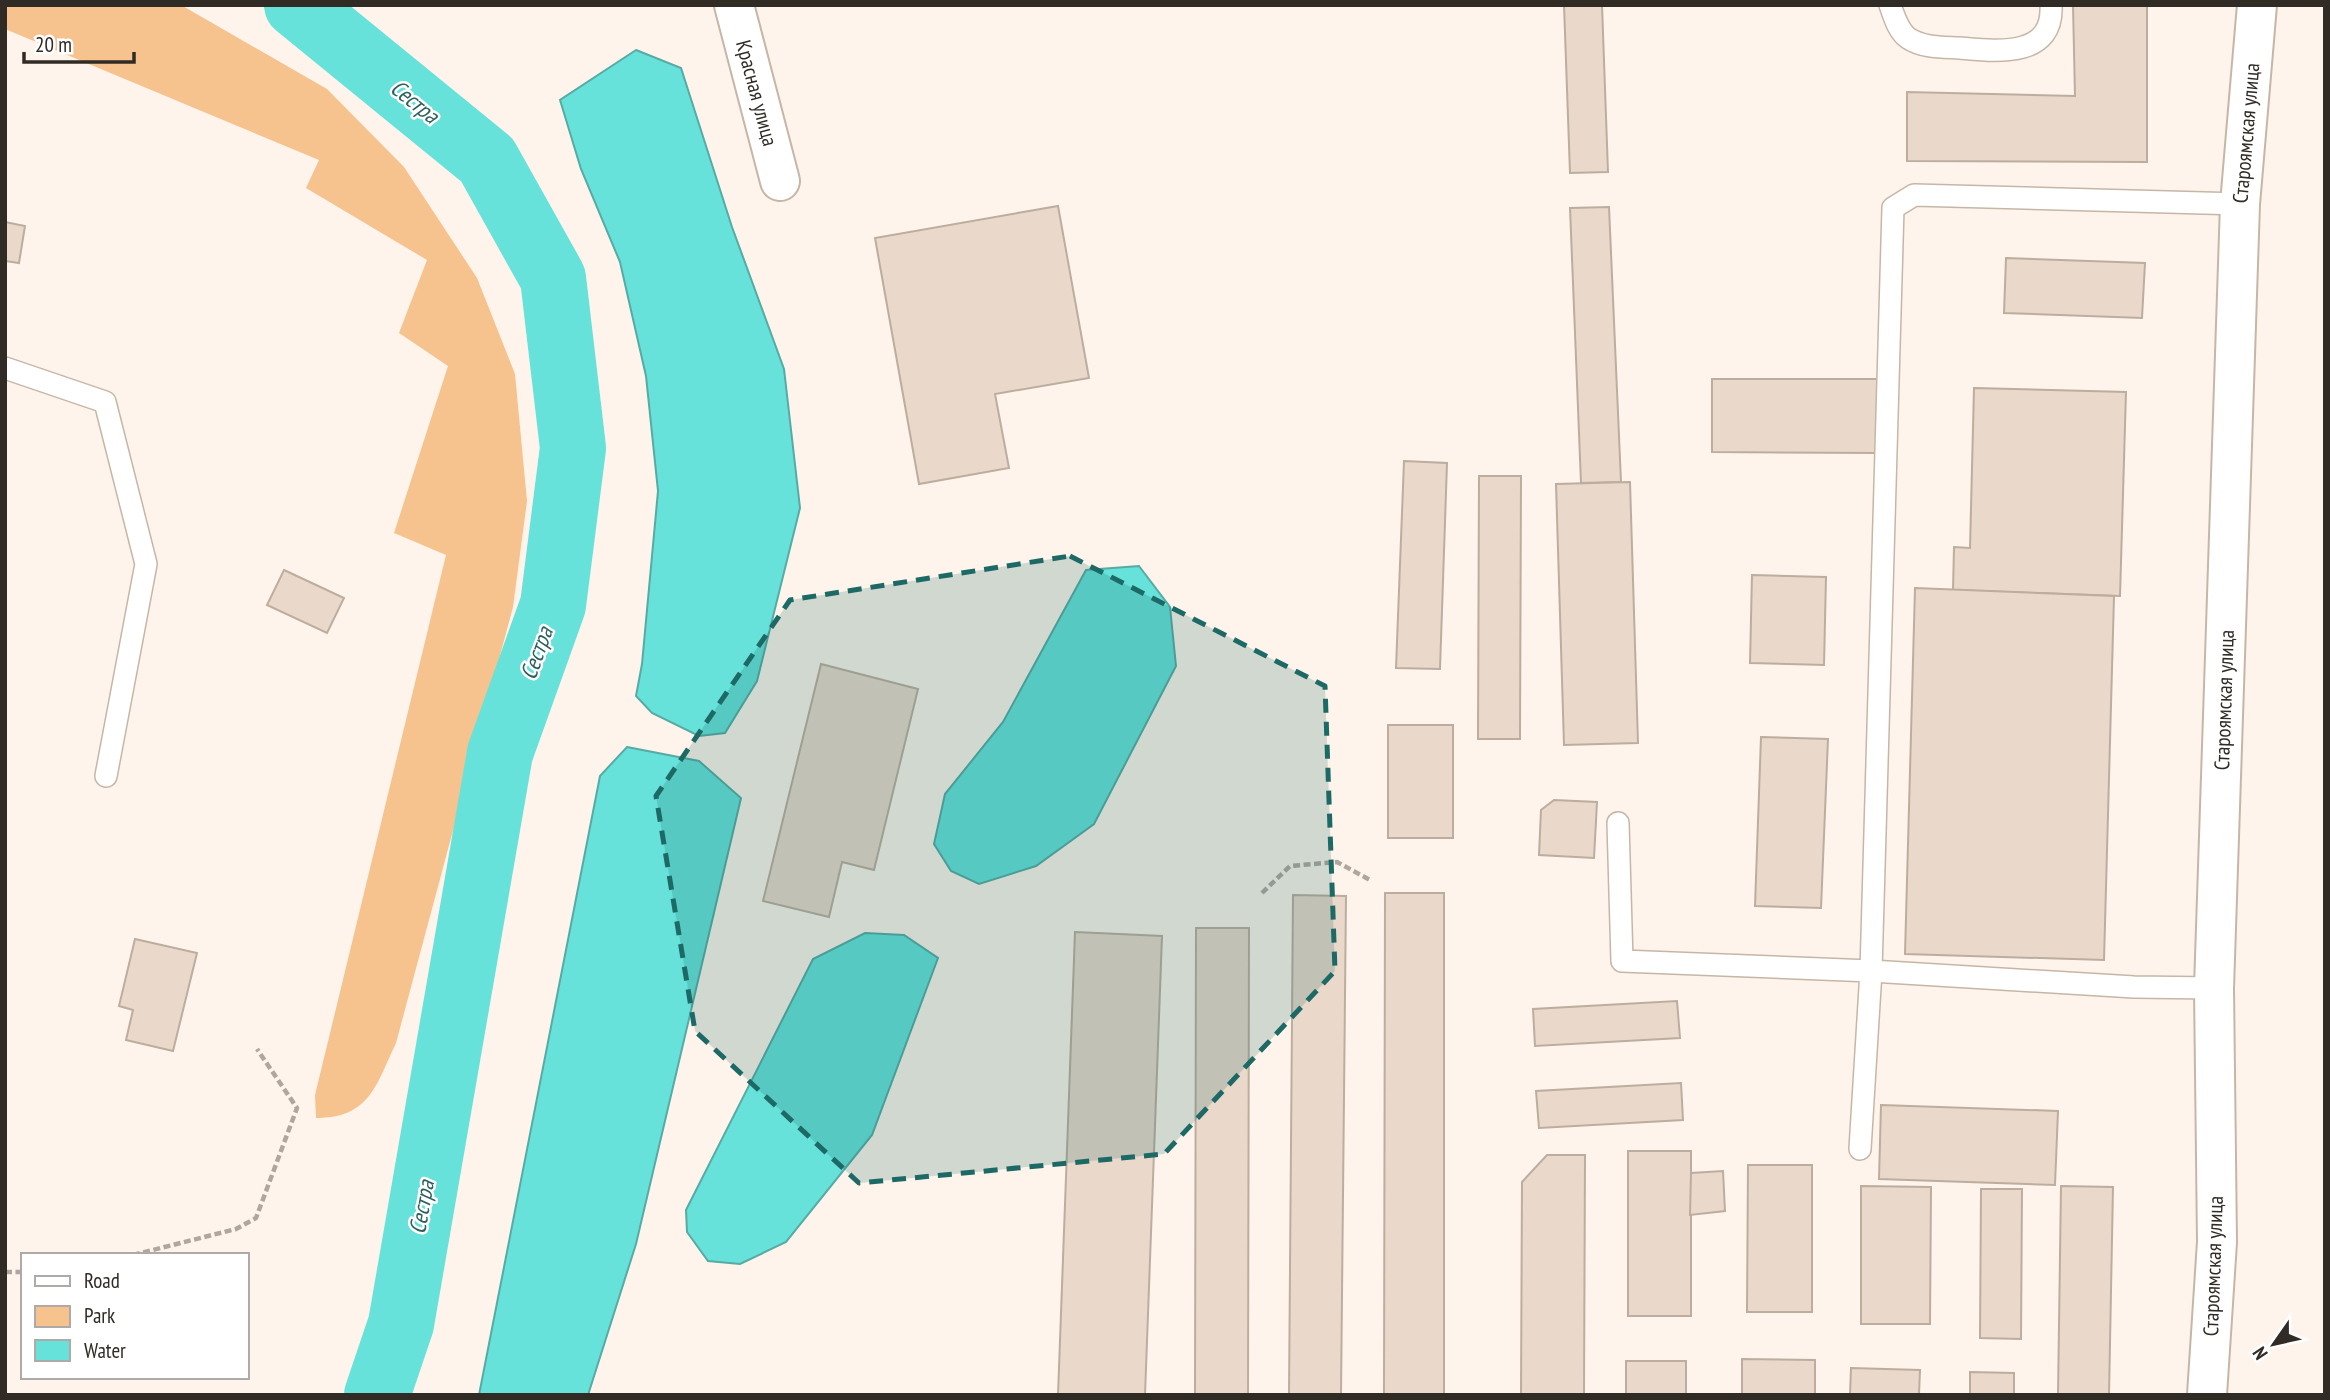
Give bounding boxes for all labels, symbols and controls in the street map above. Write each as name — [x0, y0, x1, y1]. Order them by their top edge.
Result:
scale bar — [24, 21, 135, 65]
text: 20 m — [35, 31, 72, 58]
street label: Красная улица — [730, 37, 784, 149]
street label: Староямская улица — [2226, 62, 2266, 204]
water label: Сестра — [385, 73, 446, 130]
water label: Сестра — [513, 621, 559, 683]
street label: Староямская улица — [2208, 629, 2240, 771]
water label: Сестра — [402, 1176, 440, 1236]
street label: Староямская улица — [2197, 1195, 2229, 1337]
legend — [21, 1253, 248, 1379]
text: Road — [84, 1267, 120, 1294]
text: Park — [84, 1302, 115, 1329]
north arrow — [2239, 1309, 2309, 1379]
text: Water — [84, 1337, 126, 1364]
text: N — [2247, 1343, 2273, 1364]

